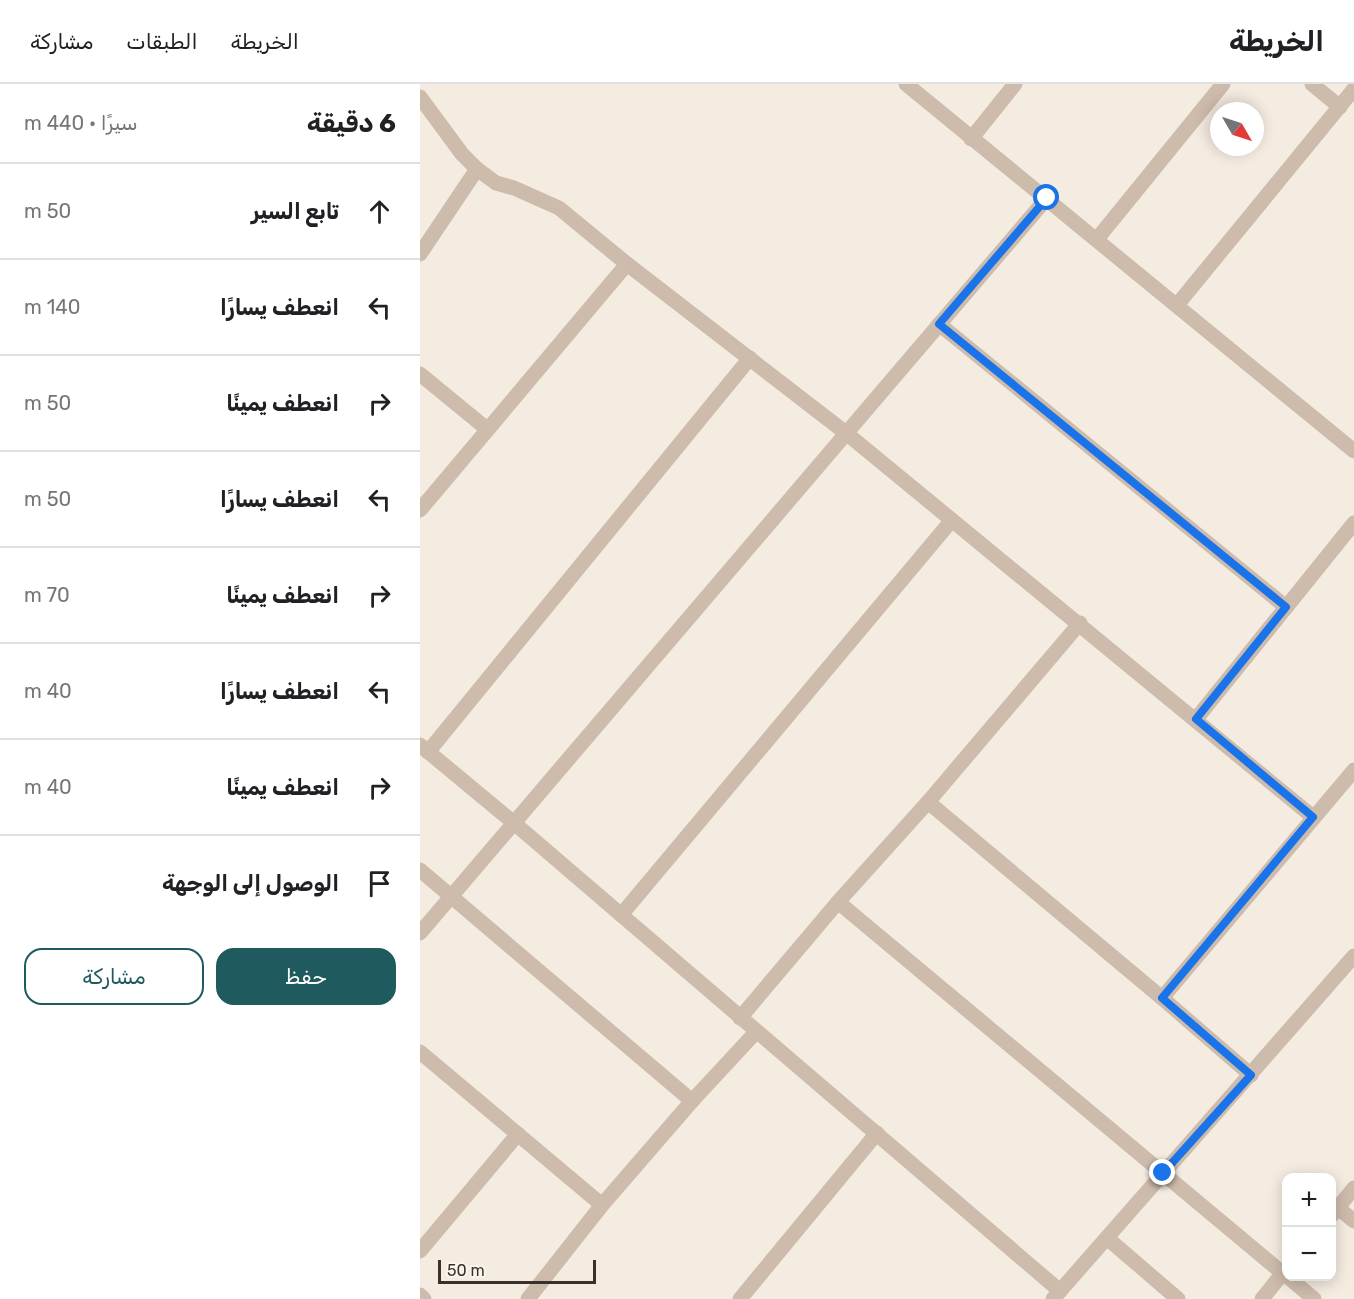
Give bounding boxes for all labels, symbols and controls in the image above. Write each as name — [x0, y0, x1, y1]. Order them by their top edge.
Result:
text: الخريطة — [1229, 25, 1324, 58]
text: مشاركة — [30, 29, 93, 54]
text: الطبقات — [126, 29, 198, 54]
text: الخريطة — [231, 29, 299, 54]
north arrow — [1210, 102, 1264, 156]
text: 6 دقيقة — [307, 108, 396, 139]
text: سيرًا · 440 m — [24, 111, 138, 135]
route start — [1033, 184, 1059, 210]
icon: ahead — [363, 195, 396, 228]
text: تابع السير — [251, 198, 339, 225]
text: 50 m — [24, 199, 71, 223]
icon: left — [363, 291, 396, 324]
text: انعطف يسارًا — [220, 294, 339, 321]
text: 140 m — [24, 295, 80, 319]
icon: right — [363, 387, 396, 420]
text: انعطف يمينًا — [226, 390, 339, 417]
text: 50 m — [24, 391, 71, 415]
icon: left — [363, 483, 396, 516]
text: انعطف يسارًا — [220, 486, 339, 513]
text: 50 m — [24, 487, 71, 511]
icon: right — [363, 579, 396, 612]
text: انعطف يمينًا — [226, 582, 339, 609]
text: 70 m — [24, 583, 70, 607]
icon: left — [363, 675, 396, 708]
text: انعطف يسارًا — [220, 678, 339, 705]
text: 40 m — [24, 679, 72, 703]
icon: right — [363, 771, 396, 804]
text: انعطف يمينًا — [226, 774, 339, 801]
text: 40 m — [24, 775, 72, 799]
icon: arrive — [363, 867, 396, 900]
text: الوصول إلى الوجهة — [162, 870, 339, 897]
button: مشاركة — [24, 948, 204, 1005]
button: حفظ — [216, 948, 396, 1005]
route end — [1149, 1159, 1175, 1185]
map controls — [1282, 1173, 1336, 1281]
button: + — [1282, 1173, 1336, 1227]
button: − — [1282, 1227, 1336, 1281]
scale bar — [438, 1257, 596, 1284]
text: 50 m — [447, 1261, 485, 1280]

